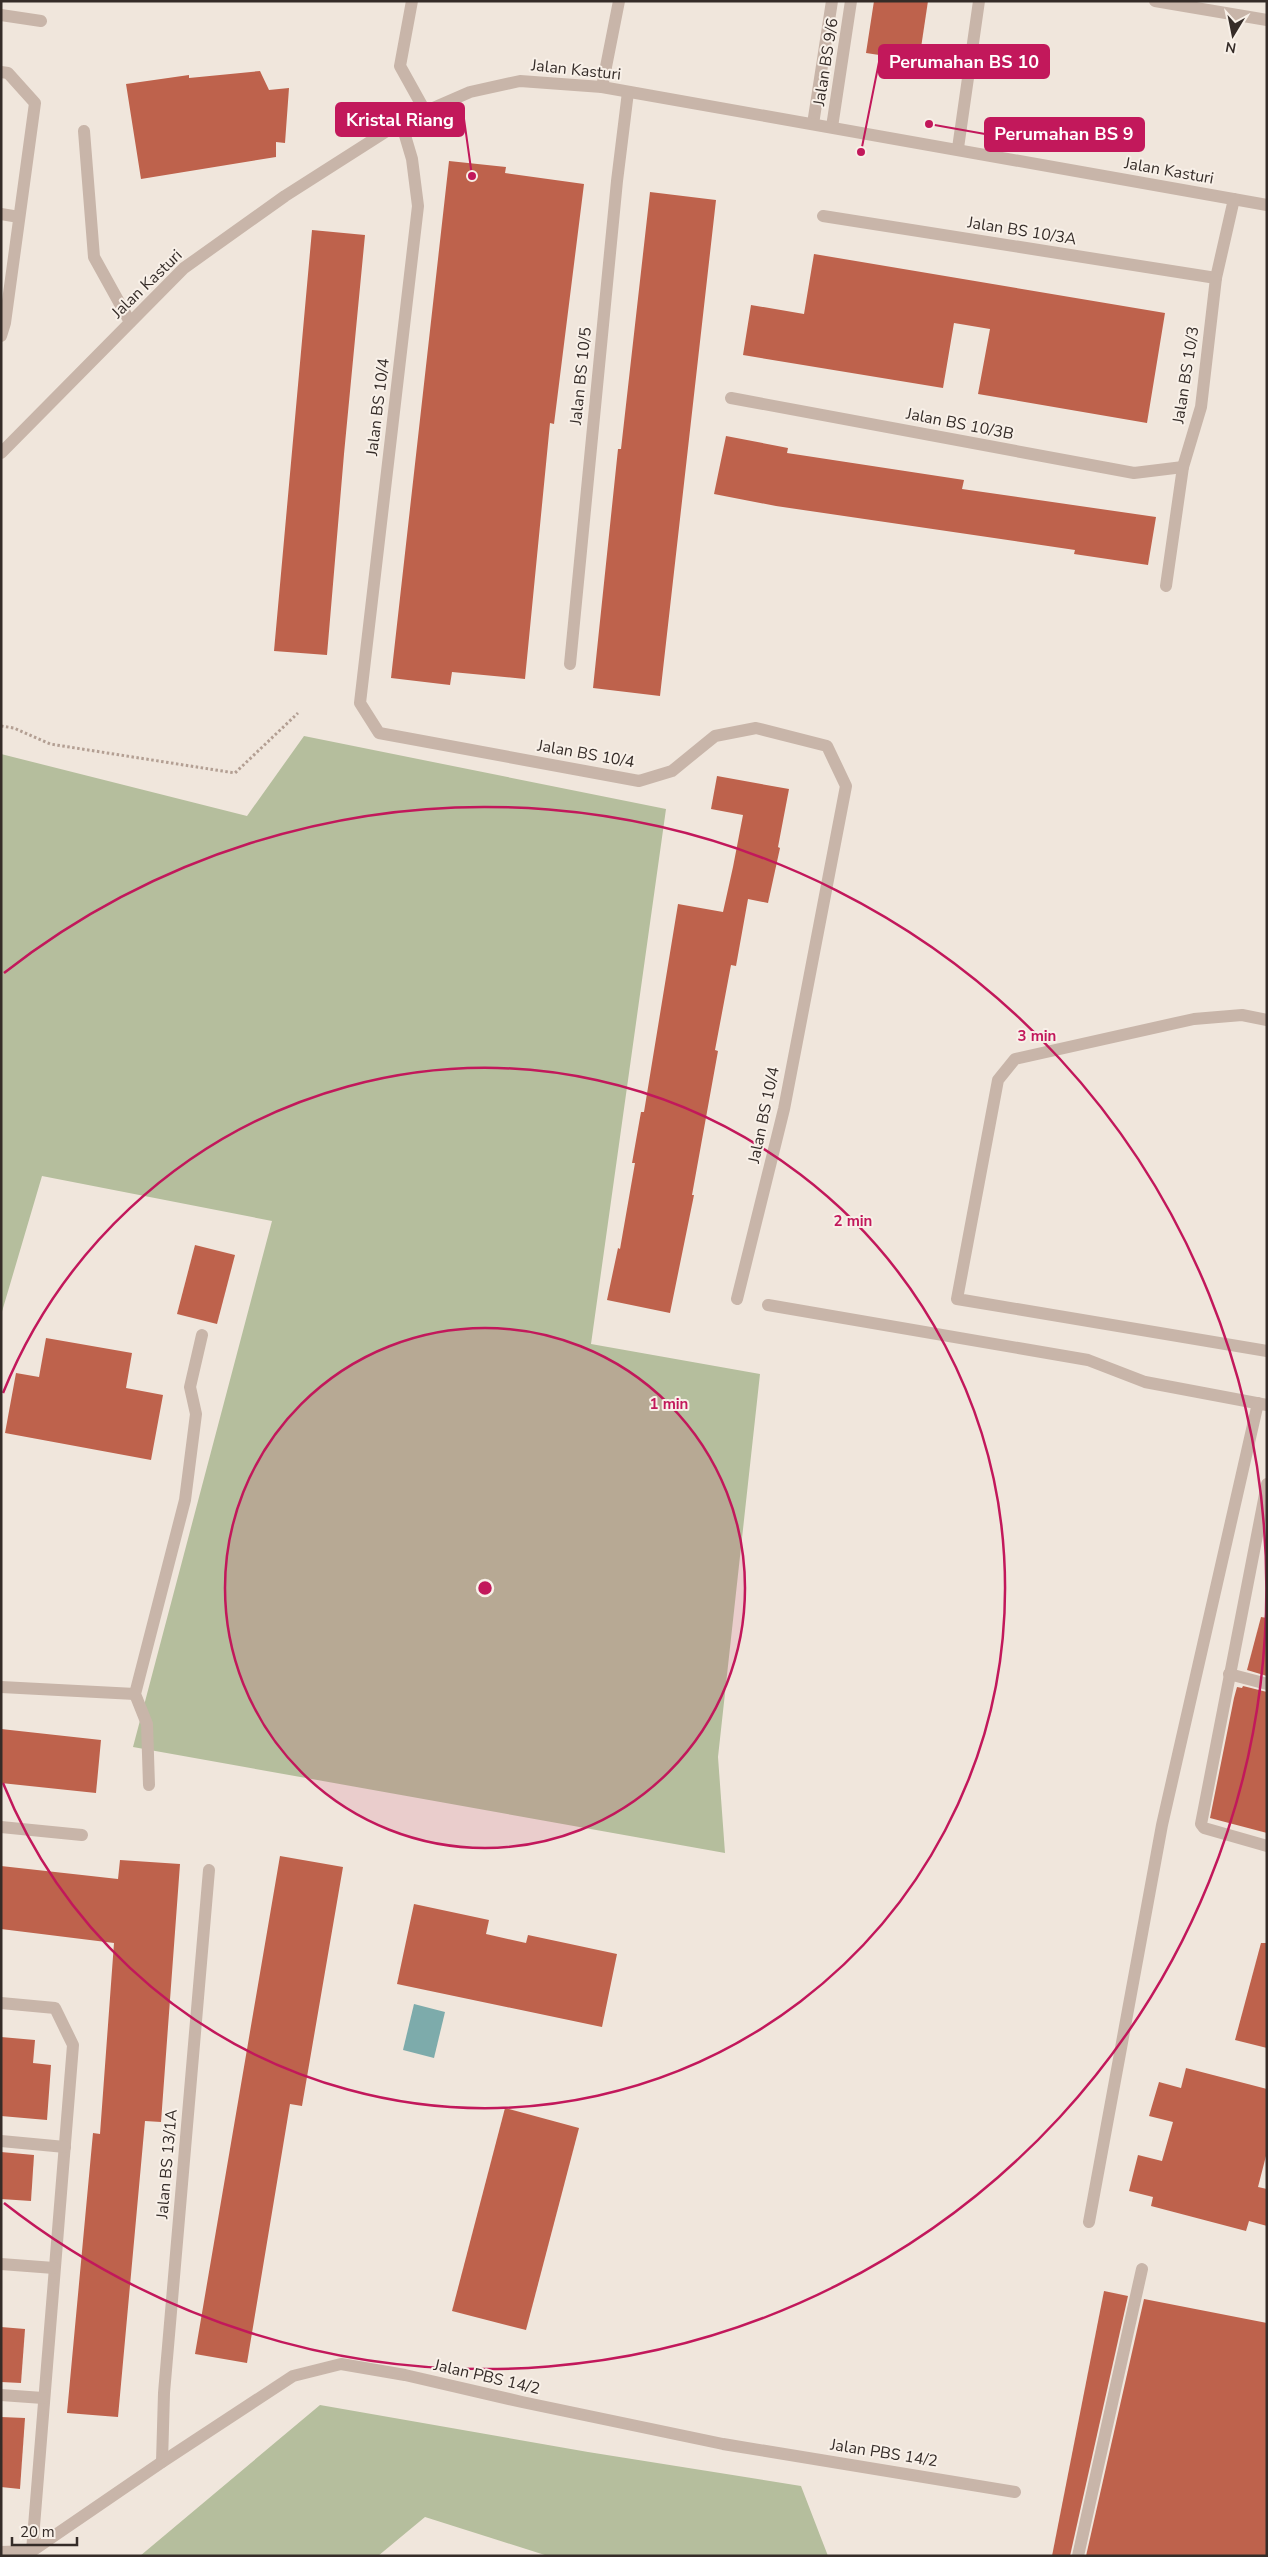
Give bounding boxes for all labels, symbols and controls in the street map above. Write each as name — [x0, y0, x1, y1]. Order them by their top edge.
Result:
north arrow — [1208, 10, 1258, 60]
street label: Jalan BS 9/6 — [808, 17, 844, 108]
text: N — [1224, 37, 1238, 58]
callout: Perumahan BS 10 — [879, 45, 1049, 78]
text: Perumahan BS 10 — [889, 50, 1039, 74]
street label: Jalan Kasturi — [529, 54, 622, 86]
callout: Kristal Riang — [336, 103, 464, 136]
text: Kristal Riang — [346, 108, 454, 132]
callout: Perumahan BS 9 — [985, 118, 1144, 151]
text: Perumahan BS 9 — [994, 122, 1134, 146]
street label: Jalan Kasturi — [1122, 152, 1215, 190]
street label: Jalan BS 10/3A — [965, 211, 1078, 251]
street label: Jalan Kasturi — [106, 245, 187, 324]
street label: Jalan BS 10/3 — [1167, 325, 1205, 426]
street label: Jalan BS 10/5 — [565, 326, 597, 427]
street label: Jalan BS 10/4 — [361, 357, 395, 458]
street label: Jalan BS 10/3B — [903, 403, 1016, 445]
street label: Jalan BS 10/4 — [535, 734, 637, 773]
text: 3 min — [1018, 1026, 1056, 1046]
street label: Jalan BS 10/4 — [743, 1064, 785, 1166]
text: 2 min — [834, 1211, 872, 1231]
text: 1 min — [650, 1394, 688, 1414]
centre of rings — [476, 1579, 494, 1597]
street label: Jalan BS 13/1A — [151, 2108, 183, 2221]
street label: Jalan PBS 14/2 — [431, 2354, 542, 2400]
street label: Jalan PBS 14/2 — [828, 2434, 939, 2472]
scale bar — [12, 2514, 78, 2546]
text: 20 m — [20, 2522, 55, 2542]

